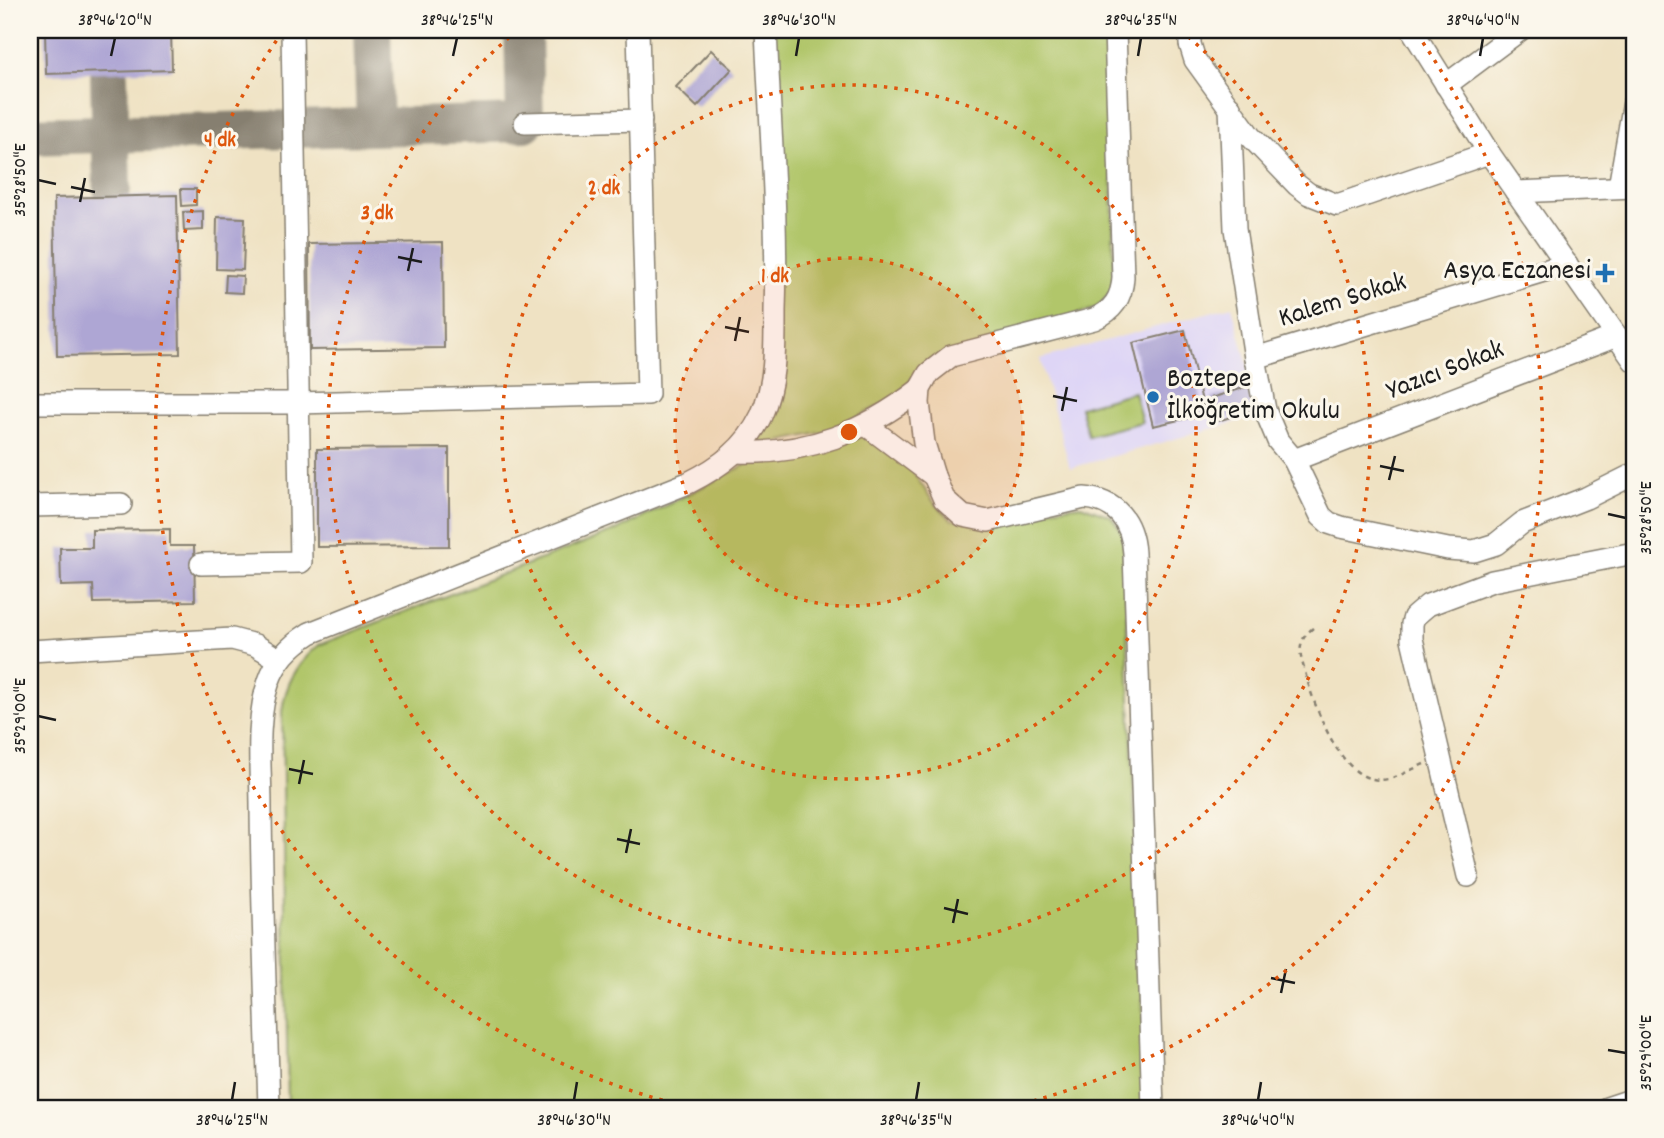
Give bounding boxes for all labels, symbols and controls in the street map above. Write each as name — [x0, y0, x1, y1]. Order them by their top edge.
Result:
text: 38°46'20"N — [78, 9, 152, 34]
text: 38°46'25"N — [421, 9, 493, 34]
text: 38°46'30"N — [762, 9, 836, 34]
text: 38°46'35"N — [1105, 9, 1177, 34]
text: 38°46'40"N — [1446, 9, 1520, 34]
text: 4 dk — [204, 127, 236, 157]
text: 35°28'50"E — [9, 143, 34, 217]
text: 2 dk — [588, 175, 621, 205]
text: 3 dk — [361, 200, 394, 230]
place label: Asya Eczanesi — [1443, 253, 1591, 293]
text: 1 dk — [761, 263, 789, 293]
street label: Kalem Sokak — [1274, 264, 1412, 340]
marker: Asya Eczanesi — [1597, 265, 1613, 281]
street label: Yazıcı Sokak — [1381, 331, 1511, 413]
place label: Boztepe İlköğretim Okulu — [1167, 361, 1340, 433]
marker: Boztepe İlköğretim Okulu — [1145, 389, 1161, 405]
centre of rings — [837, 420, 861, 444]
text: 35°28'50"E — [1635, 481, 1660, 555]
text: 35°29'00"E — [9, 678, 34, 754]
text: 35°29'00"E — [1635, 1015, 1660, 1091]
text: 38°46'25"N — [196, 1109, 268, 1134]
text: 38°46'30"N — [537, 1109, 611, 1134]
text: 38°46'35"N — [880, 1109, 952, 1134]
text: 38°46'40"N — [1221, 1109, 1295, 1134]

